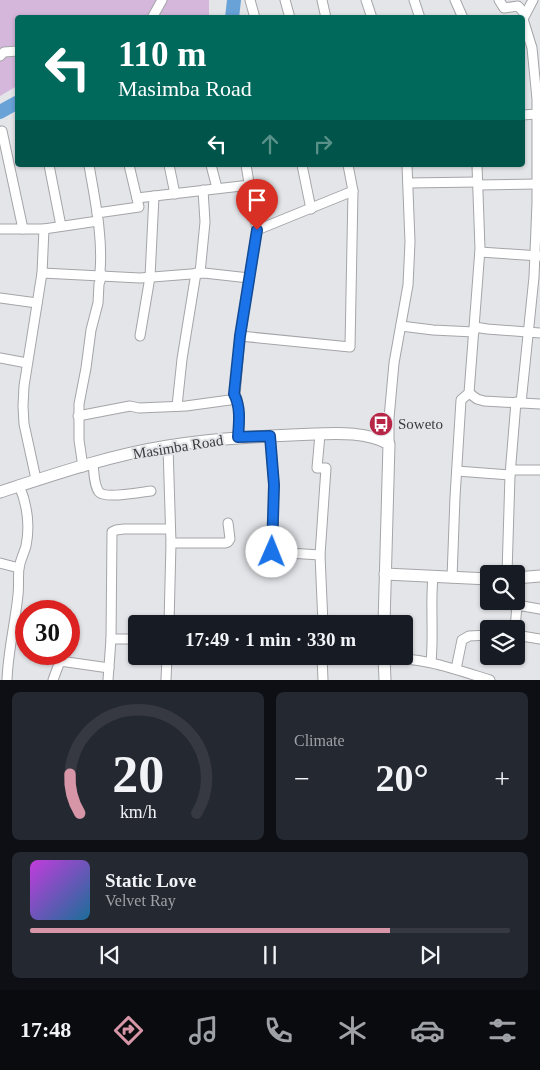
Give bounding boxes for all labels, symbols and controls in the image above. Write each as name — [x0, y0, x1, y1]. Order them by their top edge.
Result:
icon: left — [35, 35, 100, 100]
text: 110 m — [118, 35, 206, 74]
text: Masimba Road — [118, 76, 252, 101]
icon: left — [203, 130, 231, 158]
icon: ahead — [256, 130, 284, 158]
icon: right — [309, 130, 337, 158]
pin — [236, 179, 278, 230]
icon: arrive — [243, 186, 271, 214]
bus stop icon: Soweto — [368, 411, 394, 437]
place label: Soweto — [398, 416, 443, 432]
street label: Masimba Road — [132, 432, 225, 462]
position arrow — [245, 525, 297, 577]
map controls — [480, 565, 525, 665]
button: search — [480, 565, 525, 610]
speed limit sign: 30 — [15, 600, 80, 665]
button: layers — [480, 620, 525, 665]
text: 17:49 · 1 min · 330 m — [185, 629, 356, 650]
text: Climate — [294, 732, 345, 749]
text: 20 — [112, 746, 164, 803]
text: 20° — [375, 757, 429, 799]
text: − — [294, 763, 310, 794]
text: + — [494, 763, 510, 794]
text: km/h — [120, 802, 156, 822]
text: Static Love — [105, 870, 196, 891]
text: Velvet Ray — [105, 892, 176, 909]
icon: previous — [96, 941, 124, 969]
icon: pause — [256, 941, 284, 969]
icon: next — [416, 941, 444, 969]
icon: directions — [111, 1013, 146, 1048]
icon: music — [186, 1013, 221, 1048]
icon: phone — [261, 1013, 296, 1048]
icon: climate — [335, 1013, 370, 1048]
icon: car — [410, 1013, 445, 1048]
icon: filters — [485, 1013, 520, 1048]
text: 17:48 — [20, 1017, 71, 1042]

